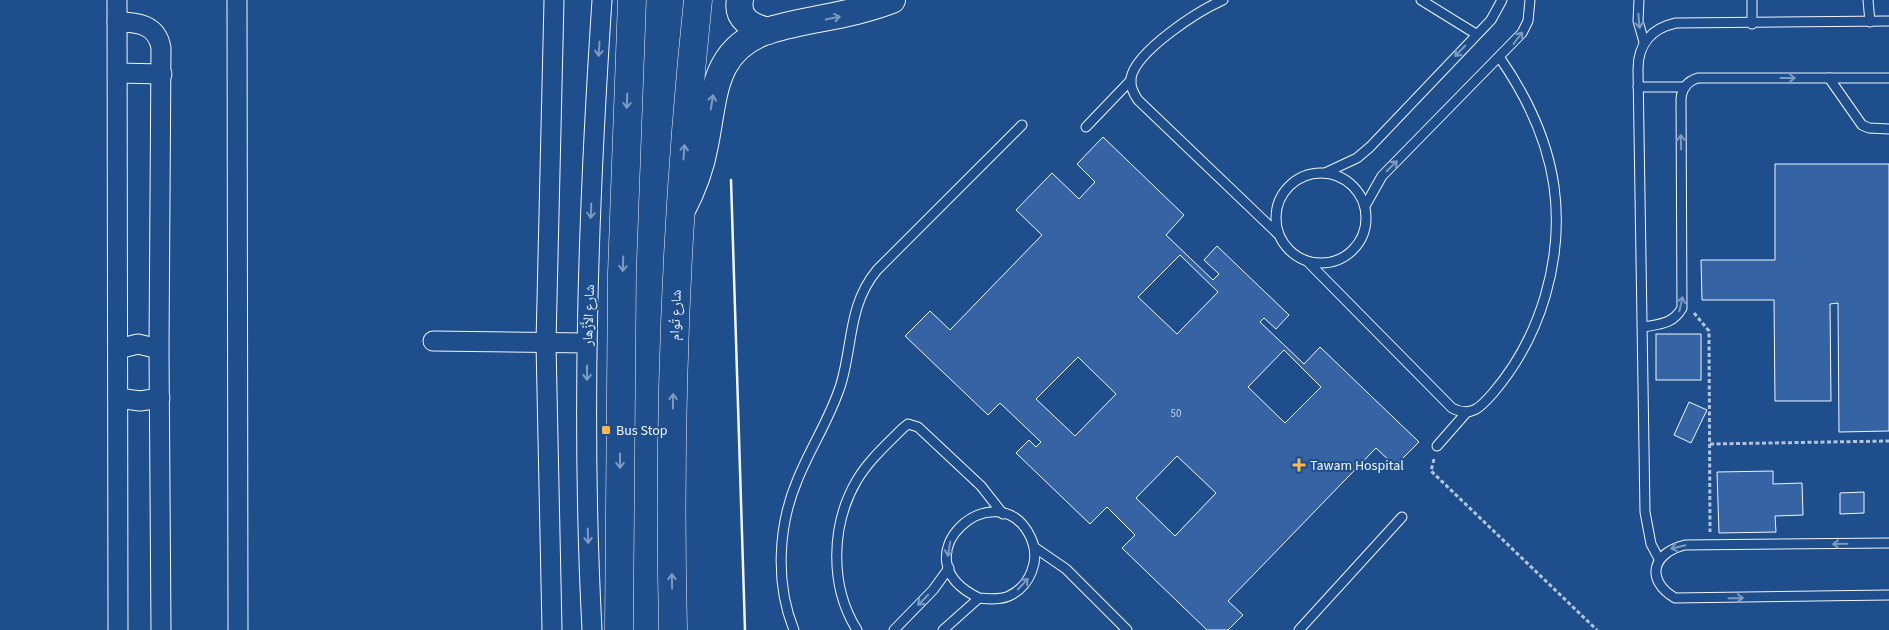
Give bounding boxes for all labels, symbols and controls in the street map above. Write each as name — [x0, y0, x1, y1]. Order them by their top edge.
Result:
one-way arrow — [825, 13, 841, 22]
one-way arrow — [1635, 13, 1644, 29]
one-way arrow — [1512, 32, 1523, 45]
one-way arrow — [594, 40, 603, 56]
one-way arrow — [1454, 44, 1466, 57]
one-way arrow — [1779, 73, 1795, 83]
one-way arrow — [622, 92, 632, 109]
one-way arrow — [708, 94, 718, 110]
one-way arrow — [1677, 135, 1686, 151]
one-way arrow — [680, 144, 689, 160]
one-way arrow — [1385, 160, 1398, 172]
one-way arrow — [586, 202, 596, 219]
one-way arrow — [618, 255, 627, 271]
street label: شارع الأَزْهار — [578, 284, 600, 347]
street label: شارع تُوام — [665, 289, 687, 341]
one-way arrow — [1677, 297, 1686, 313]
one-way arrow — [582, 365, 592, 381]
one-way arrow — [668, 394, 677, 410]
house number: 50 — [1171, 406, 1181, 421]
place label: Bus Stop — [616, 421, 668, 441]
marker: Bus Stop — [600, 424, 612, 436]
one-way arrow — [615, 452, 625, 469]
place label: Tawam Hospital — [1310, 456, 1404, 476]
marker: Tawam Hospital — [1292, 458, 1306, 472]
one-way arrow — [584, 528, 593, 544]
one-way arrow — [1833, 539, 1849, 549]
one-way arrow — [943, 541, 953, 557]
one-way arrow — [1671, 543, 1687, 552]
one-way arrow — [667, 574, 676, 590]
one-way arrow — [1017, 578, 1029, 591]
one-way arrow — [1728, 593, 1744, 603]
one-way arrow — [917, 594, 929, 606]

